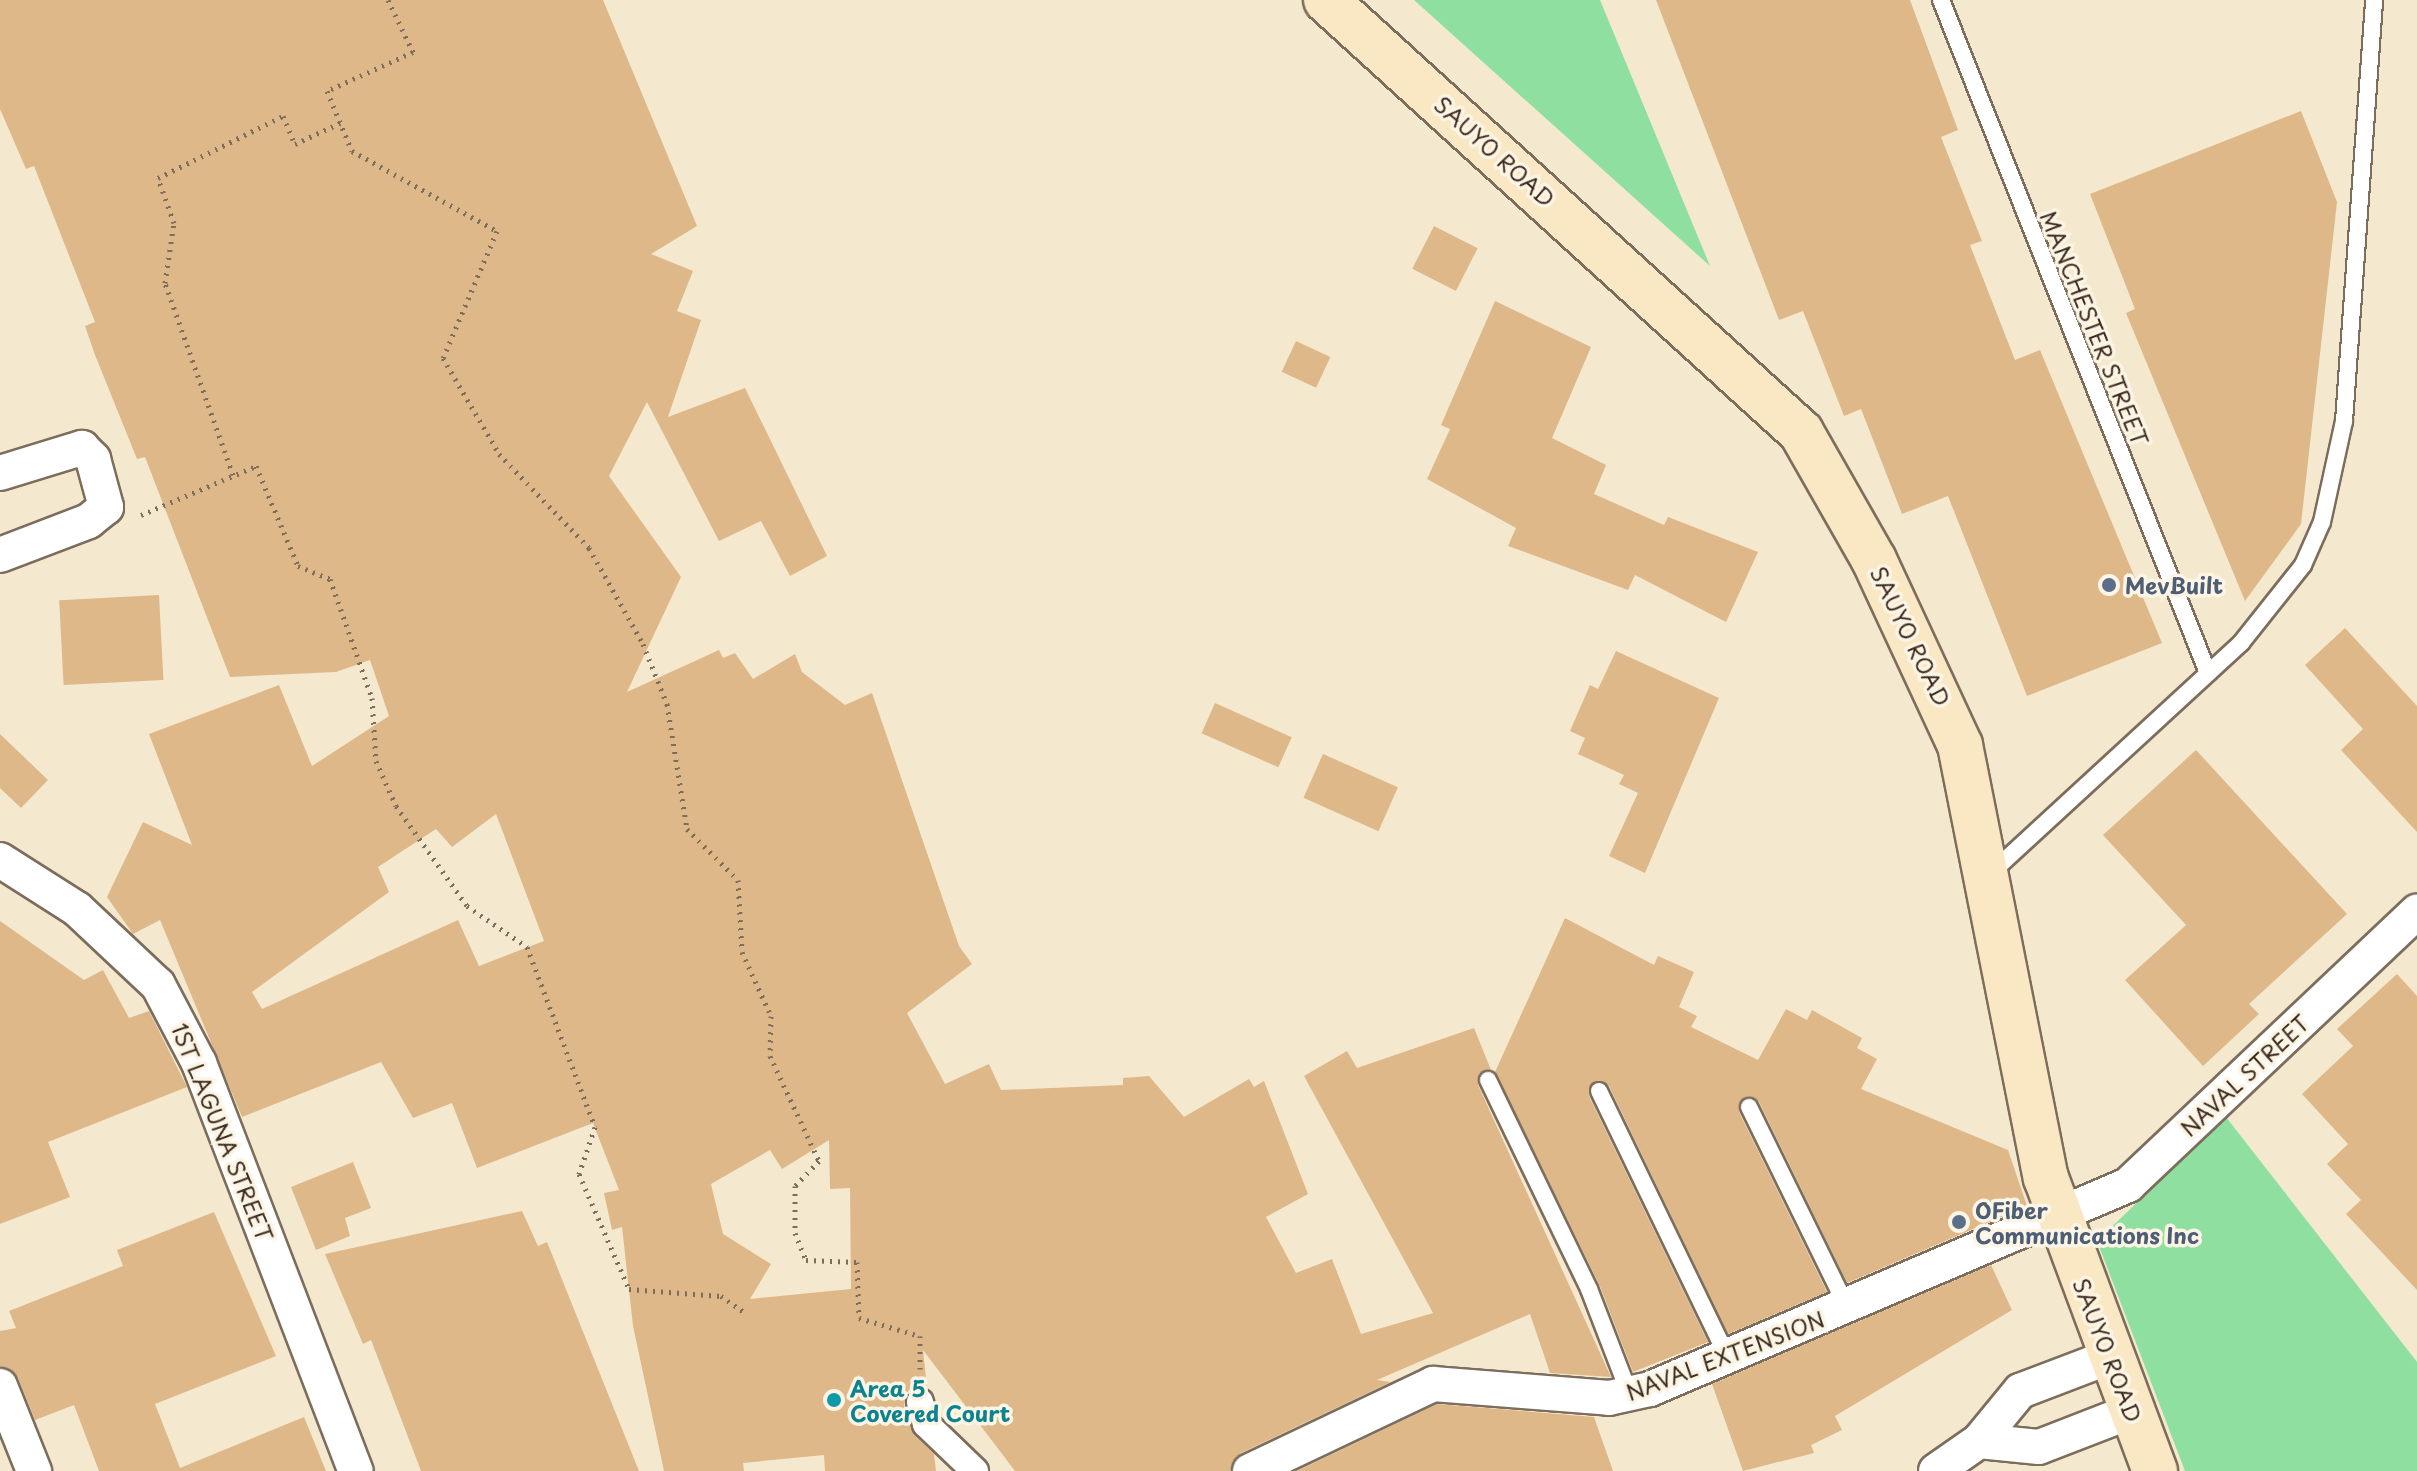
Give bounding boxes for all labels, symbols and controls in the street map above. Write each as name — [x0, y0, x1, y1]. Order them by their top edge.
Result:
street label: SAUYO ROAD — [1429, 90, 1561, 212]
street label: MANCHESTER STREET — [2035, 205, 2155, 451]
street label: SAUYO ROAD — [1866, 561, 1956, 711]
place label: MevBuilt — [2125, 572, 2223, 598]
marker: MevBuilt — [2100, 576, 2118, 594]
street label: NAVAL STREET — [2173, 1008, 2315, 1142]
street label: 1ST LAGUNA STREET — [166, 1017, 280, 1247]
place label: OFiber Communications Inc — [1975, 1196, 2200, 1248]
marker: OFiber Communications Inc — [1950, 1213, 1968, 1231]
street label: SAUYO ROAD — [2068, 1274, 2148, 1426]
street label: NAVAL EXTENSION — [1622, 1305, 1828, 1405]
place label: Area 5 Covered Court — [850, 1374, 1013, 1426]
marker: Area 5 Covered Court — [825, 1391, 843, 1409]

